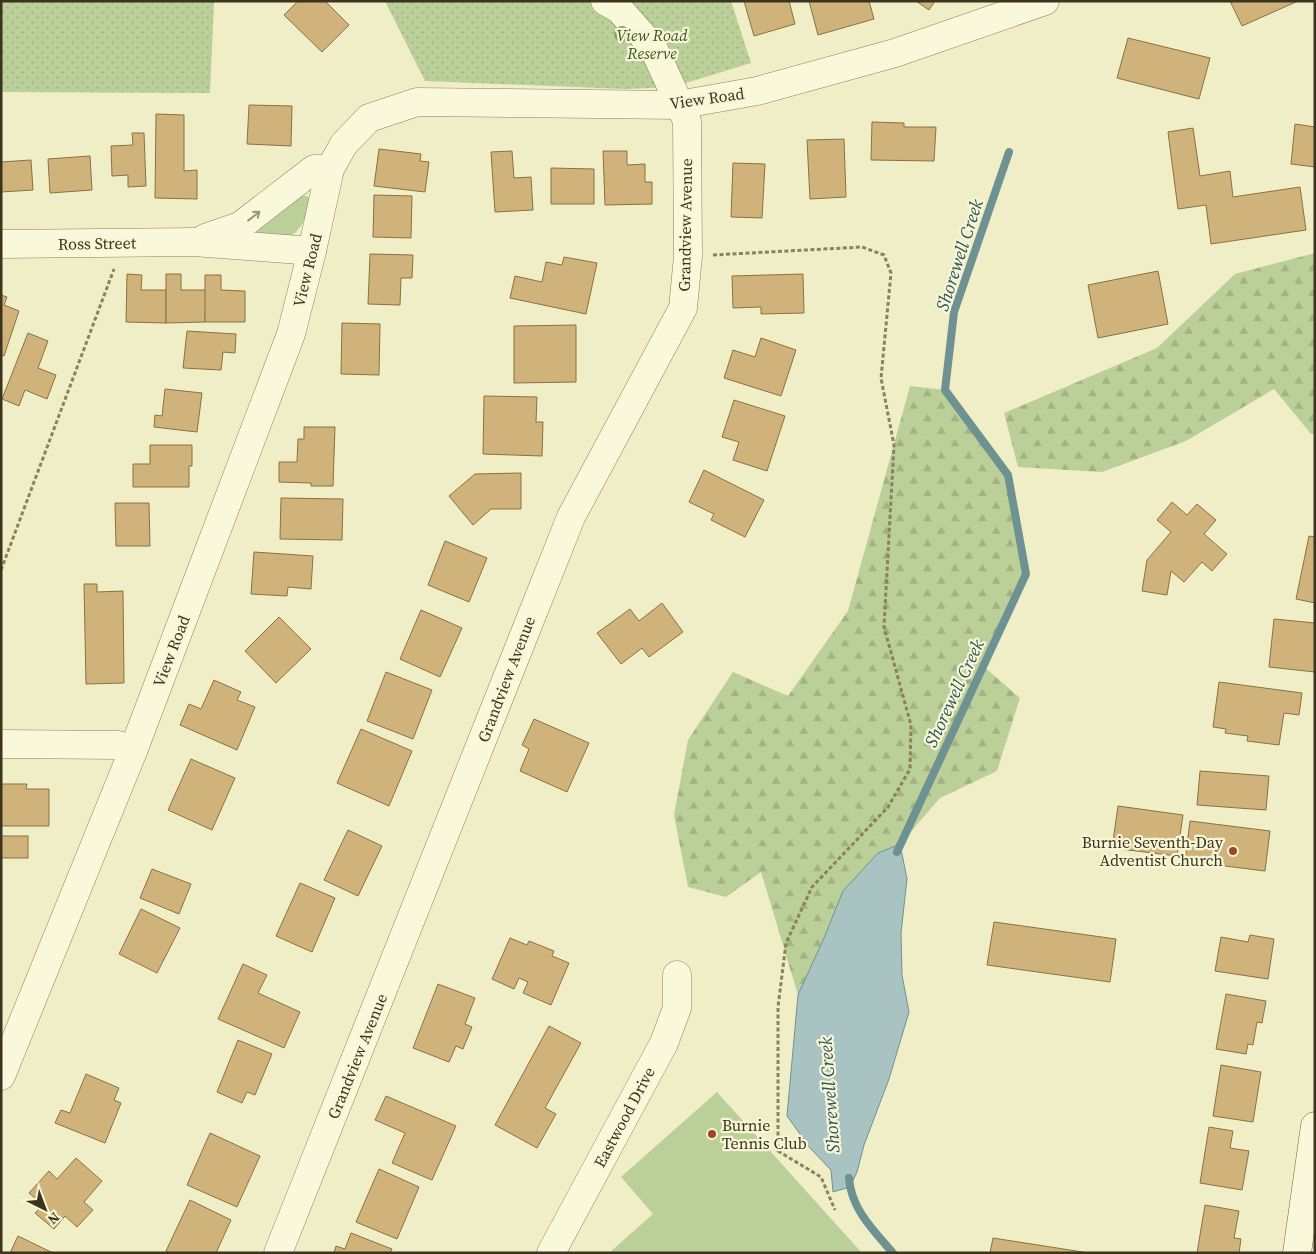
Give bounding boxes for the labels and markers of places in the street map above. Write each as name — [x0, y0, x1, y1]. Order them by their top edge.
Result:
place label: Burnie Seventh-Day Adventist Church — [1082, 831, 1224, 871]
marker: Burnie Seventh-Day Adventist Church — [1227, 845, 1239, 857]
place label: Burnie Tennis Club — [722, 1114, 807, 1154]
marker: Burnie Tennis Club — [706, 1128, 718, 1140]

